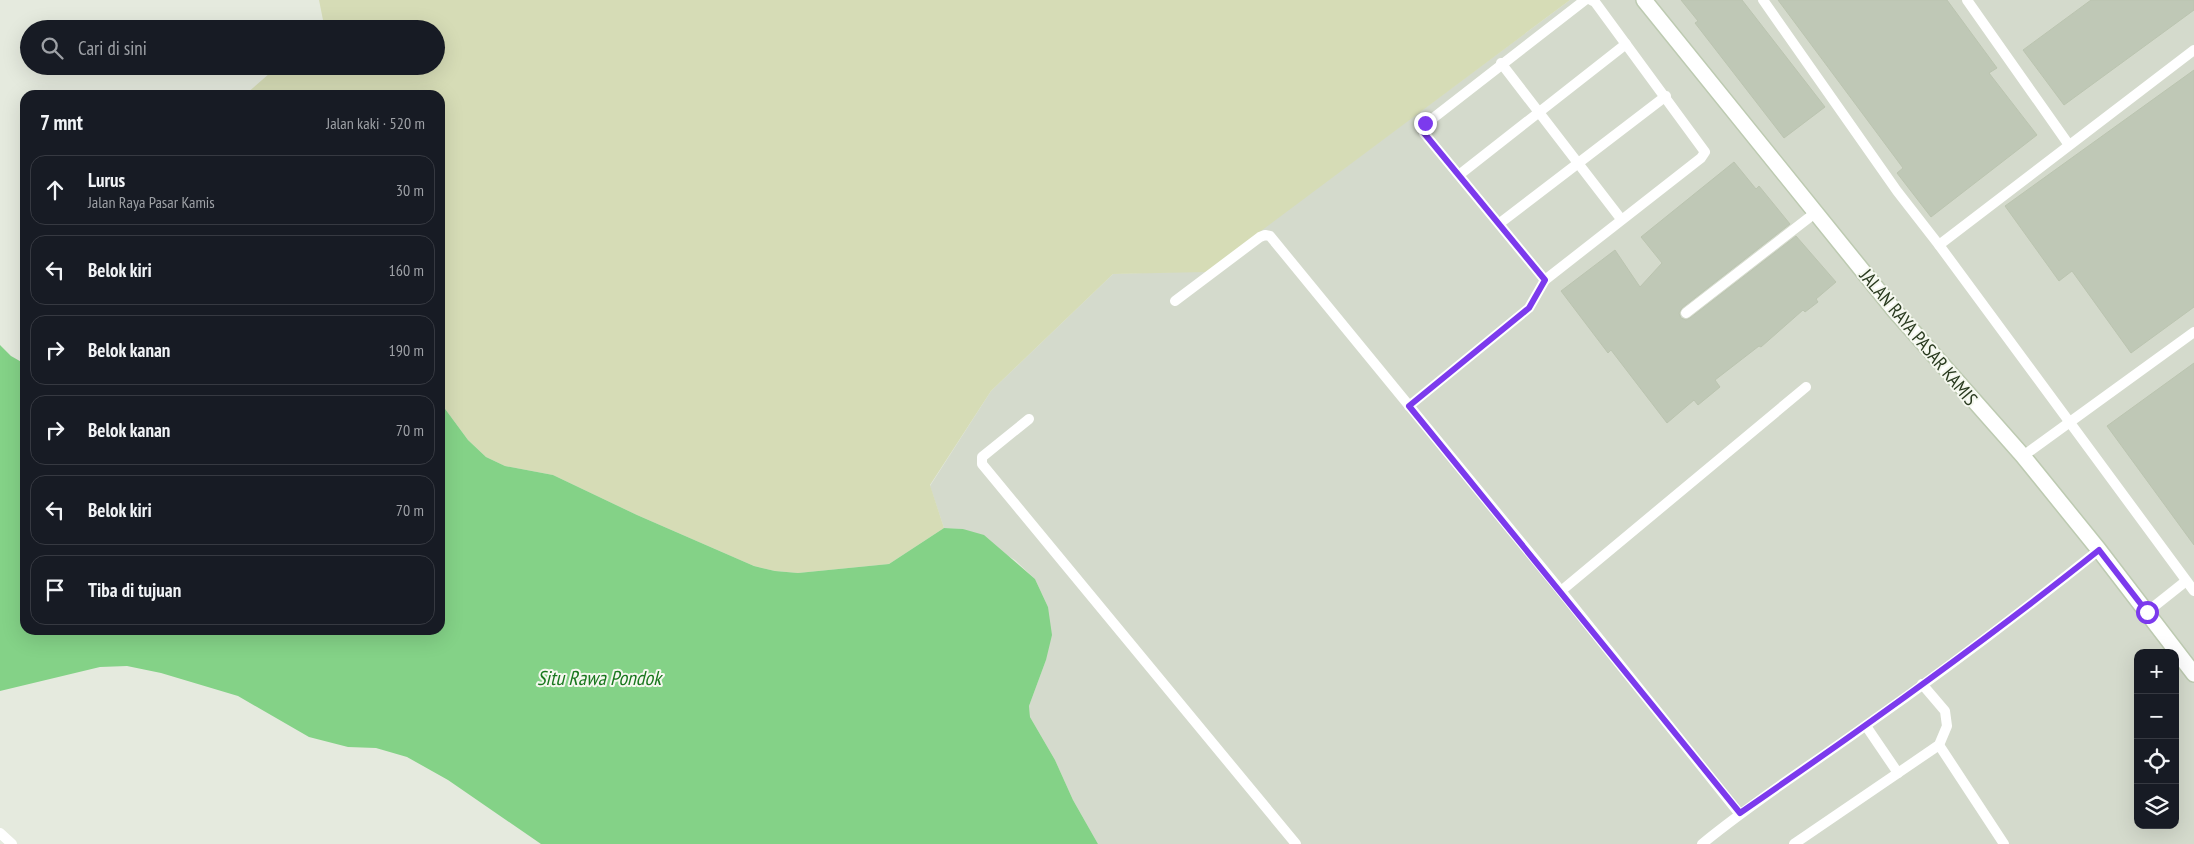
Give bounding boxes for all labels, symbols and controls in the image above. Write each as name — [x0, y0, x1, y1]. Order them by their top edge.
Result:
search box — [20, 20, 445, 75]
icon: search — [38, 34, 66, 62]
text: Cari di sini — [78, 36, 147, 60]
text: 7 mnt — [40, 109, 83, 136]
route end — [1414, 112, 1437, 135]
text: Jalan kaki · 520 m — [326, 113, 425, 133]
text: Lurus — [88, 168, 125, 192]
icon: ahead — [41, 176, 69, 204]
text: 30 m — [396, 180, 424, 200]
text: Jalan Raya Pasar Kamis — [88, 192, 215, 212]
icon: left — [41, 256, 69, 284]
text: Belok kiri — [88, 258, 152, 282]
text: 160 m — [389, 260, 424, 280]
street label: JALAN RAYA PASAR KAMIS — [1854, 263, 1983, 410]
icon: right — [41, 336, 69, 364]
text: Belok kanan — [88, 338, 170, 362]
text: 190 m — [389, 340, 424, 360]
icon: right — [41, 416, 69, 444]
text: Belok kanan — [88, 418, 170, 442]
text: 70 m — [396, 420, 424, 440]
icon: left — [41, 496, 69, 524]
text: Belok kiri — [88, 498, 152, 522]
text: 70 m — [396, 500, 424, 520]
icon: arrive — [41, 576, 69, 604]
text: Tiba di tujuan — [88, 578, 181, 602]
route start — [2136, 601, 2159, 624]
map controls — [2134, 649, 2179, 829]
button: + — [2134, 649, 2179, 694]
water label: Situ Rawa Pondok — [537, 665, 663, 691]
button: − — [2134, 694, 2179, 739]
button: locate — [2134, 739, 2179, 784]
button: layers — [2134, 784, 2179, 829]

